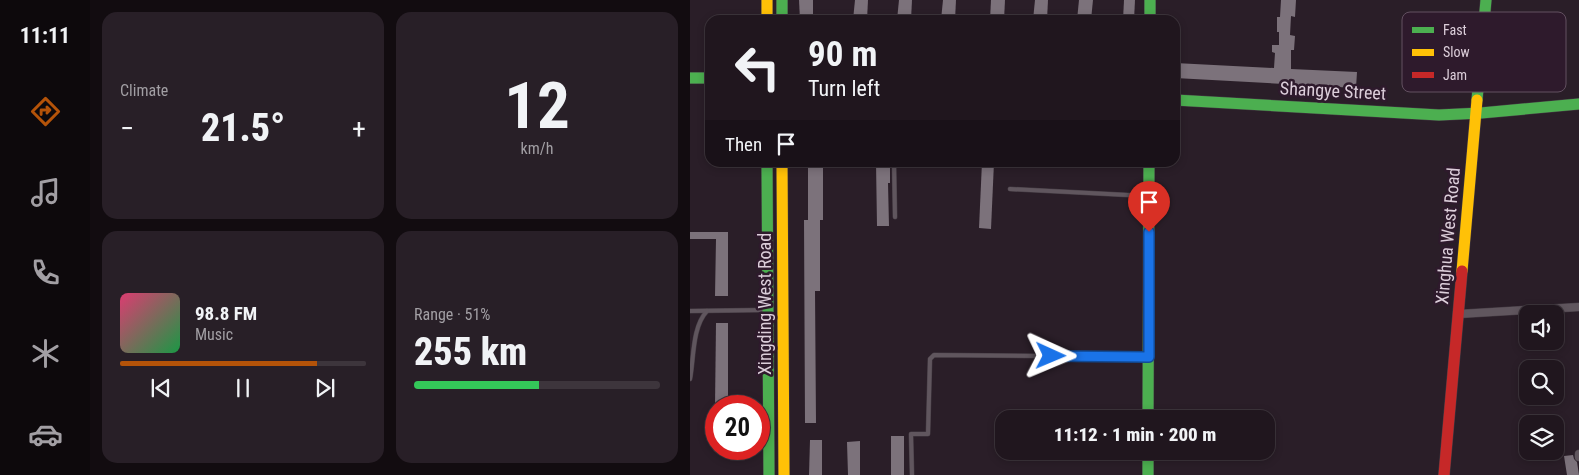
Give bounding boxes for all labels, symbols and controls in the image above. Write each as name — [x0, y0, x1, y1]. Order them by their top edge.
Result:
legend — [1402, 12, 1566, 92]
text: Fast — [1443, 22, 1467, 38]
text: 11:11 — [20, 23, 70, 48]
text: 90 m — [808, 34, 877, 75]
icon: left — [725, 35, 790, 100]
text: Slow — [1443, 44, 1470, 60]
text: Jam — [1443, 67, 1467, 83]
text: 12 — [504, 68, 570, 144]
text: Turn left — [808, 76, 880, 101]
street label: Shangye Street — [1279, 77, 1387, 104]
text: Climate — [120, 81, 168, 100]
icon: directions — [28, 94, 63, 129]
text: 21.5° — [201, 106, 285, 150]
text: − — [120, 112, 134, 145]
text: + — [352, 112, 366, 145]
icon: arrive — [772, 130, 800, 158]
text: Then — [725, 133, 762, 156]
text: km/h — [521, 139, 553, 158]
street label: Xinghua West Road — [1431, 167, 1464, 305]
icon: music — [28, 175, 63, 210]
pin — [1128, 181, 1170, 232]
icon: arrive — [1135, 188, 1163, 216]
street label: Xingding West Road — [754, 233, 775, 375]
icon: phone — [28, 255, 63, 290]
text: 98.8 FM — [195, 302, 257, 325]
text: Range · 51% — [414, 305, 490, 324]
map controls — [1519, 305, 1564, 460]
button: sound — [1519, 305, 1564, 350]
text: Music — [195, 325, 233, 344]
position arrow — [1024, 329, 1076, 381]
text: 255 km — [414, 330, 527, 374]
icon: climate — [28, 336, 63, 371]
button: search — [1519, 360, 1564, 405]
icon: previous — [147, 374, 175, 402]
icon: pause — [229, 374, 257, 402]
icon: next — [311, 374, 339, 402]
speed limit sign: 20 — [705, 395, 770, 460]
button: layers — [1519, 415, 1564, 460]
icon: car — [28, 417, 63, 452]
text: 11:12 · 1 min · 200 m — [1054, 423, 1216, 446]

